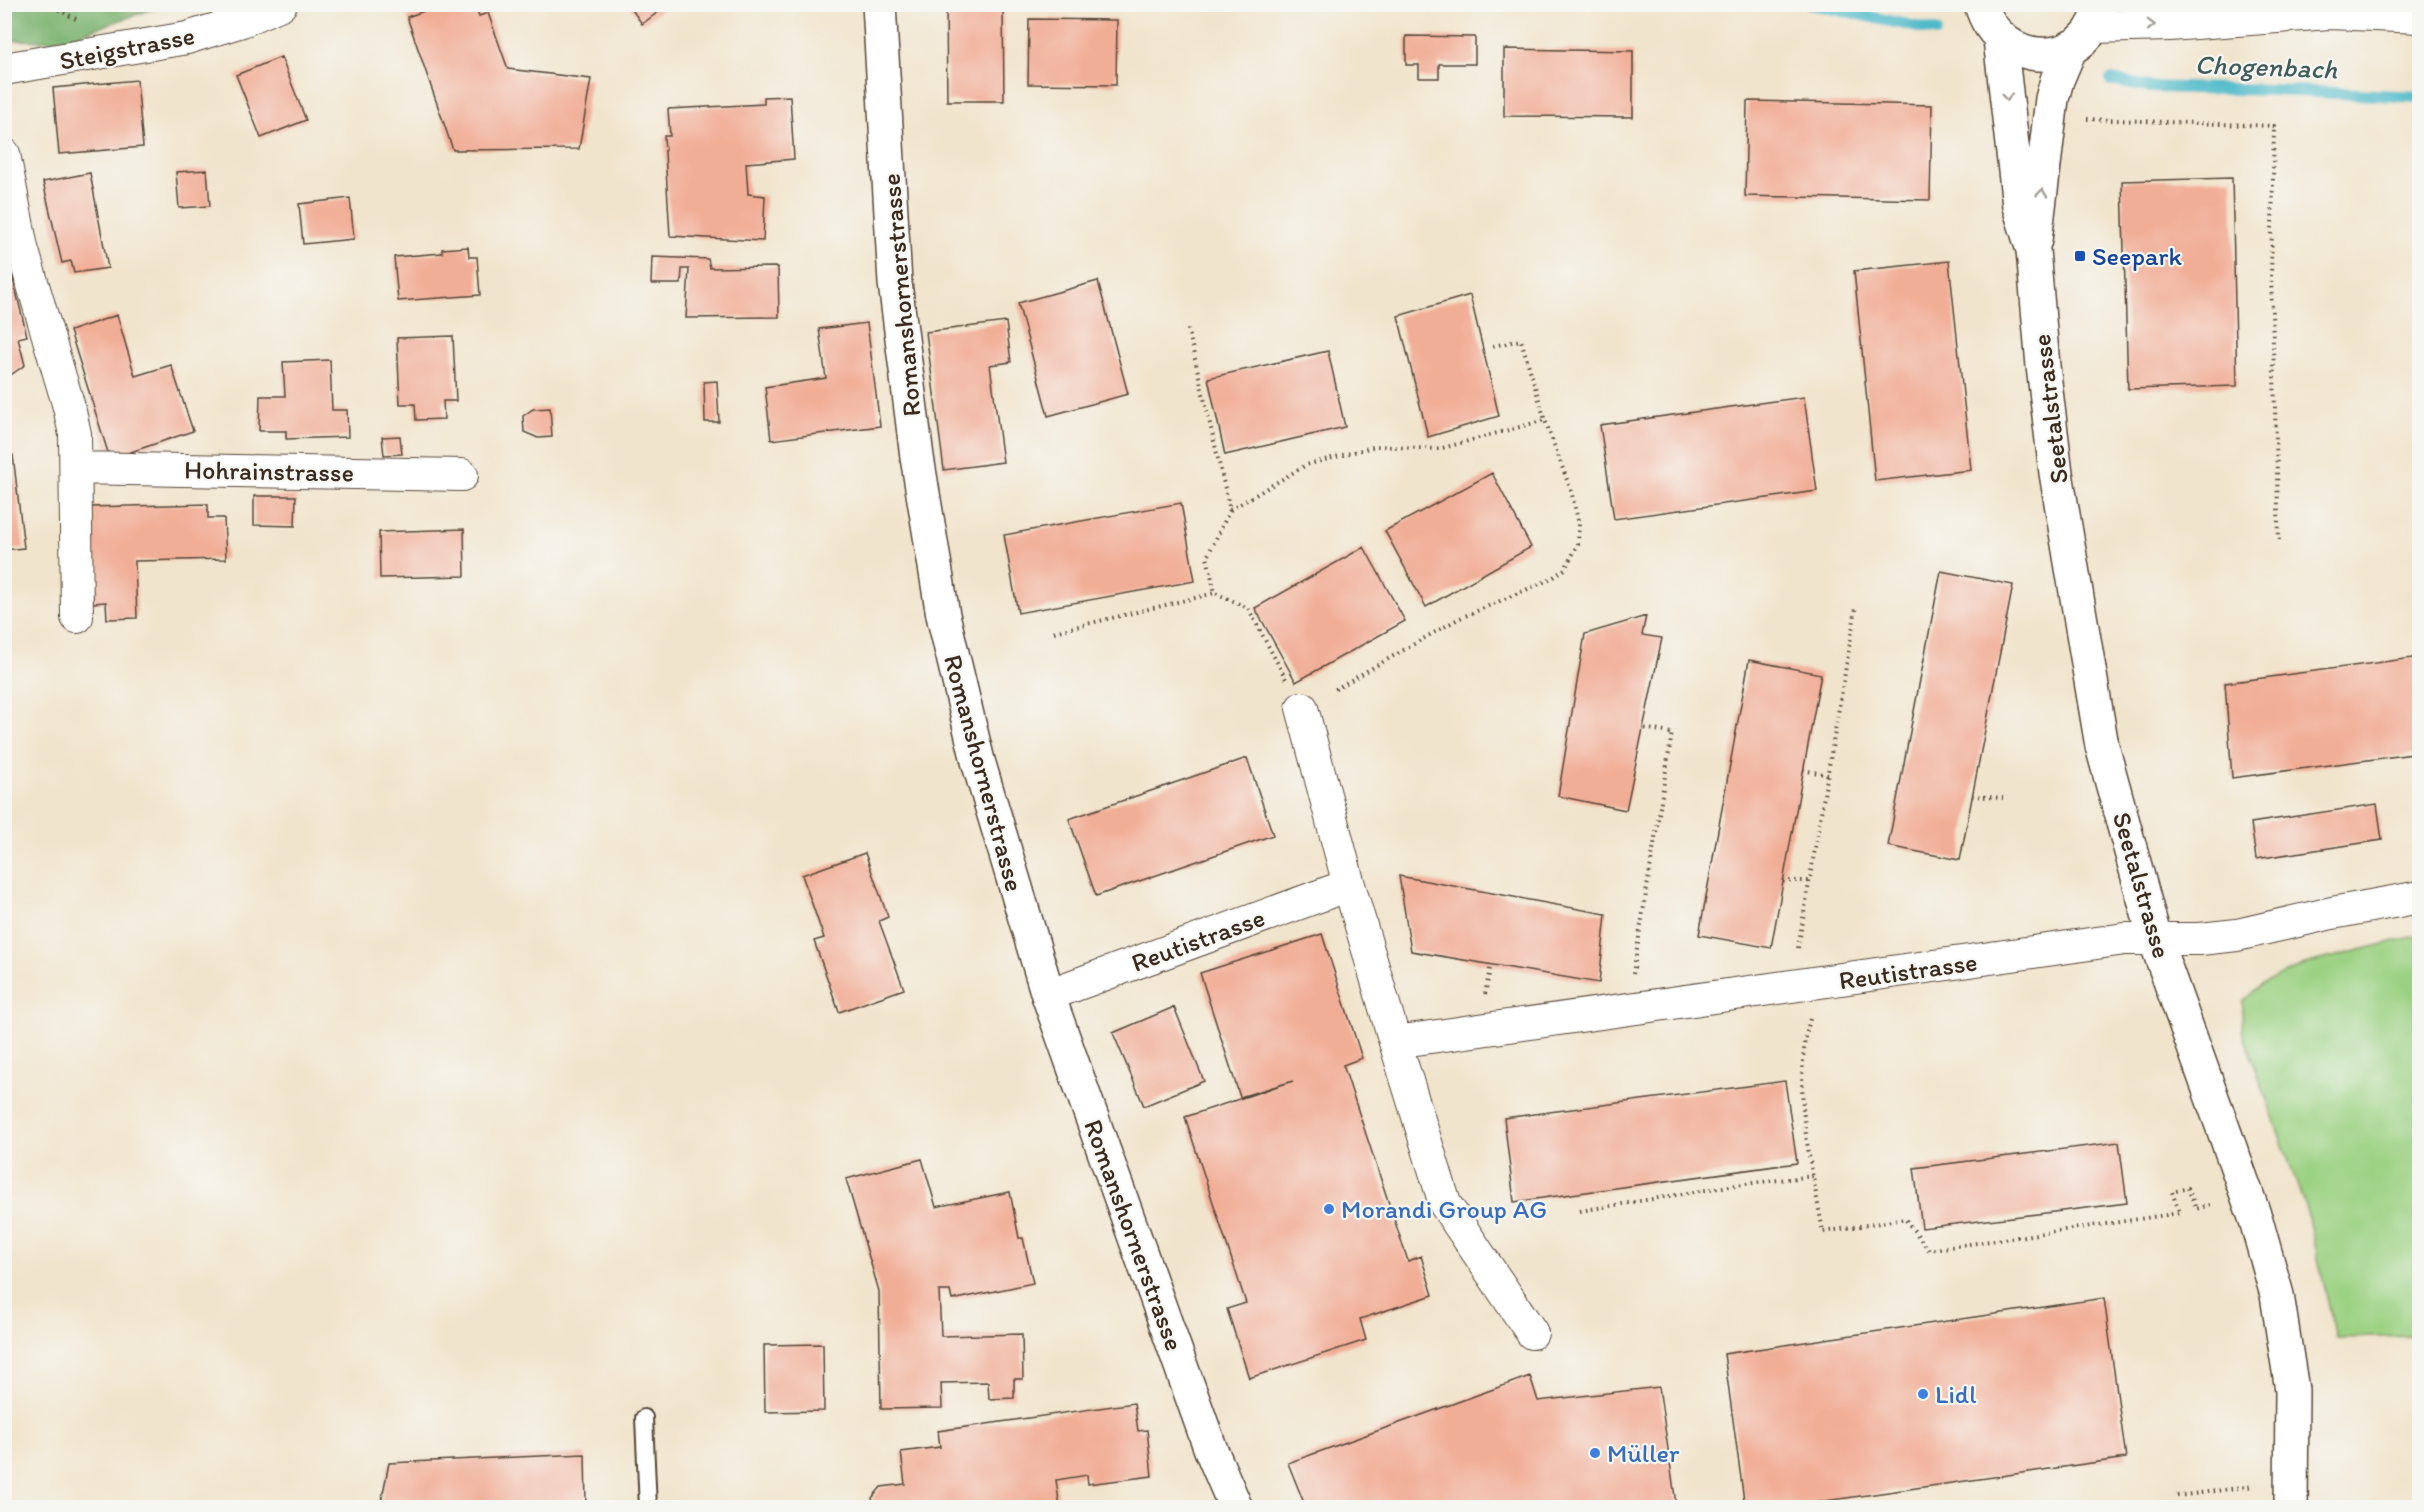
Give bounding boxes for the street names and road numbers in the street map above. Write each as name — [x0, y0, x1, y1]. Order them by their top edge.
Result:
street label: Steigstrasse — [57, 19, 197, 77]
street label: Romanshornerstrasse — [874, 172, 928, 418]
street label: Seetalstrasse — [2025, 332, 2075, 486]
street label: Hohrainstrasse — [184, 454, 354, 488]
street label: Romanshornerstrasse — [937, 651, 1031, 895]
street label: Seetalstrasse — [2106, 808, 2178, 962]
street label: Reutistrasse — [1127, 901, 1269, 979]
street label: Reutistrasse — [1837, 945, 1979, 997]
street label: Romanshornerstrasse — [1077, 1115, 1191, 1355]

